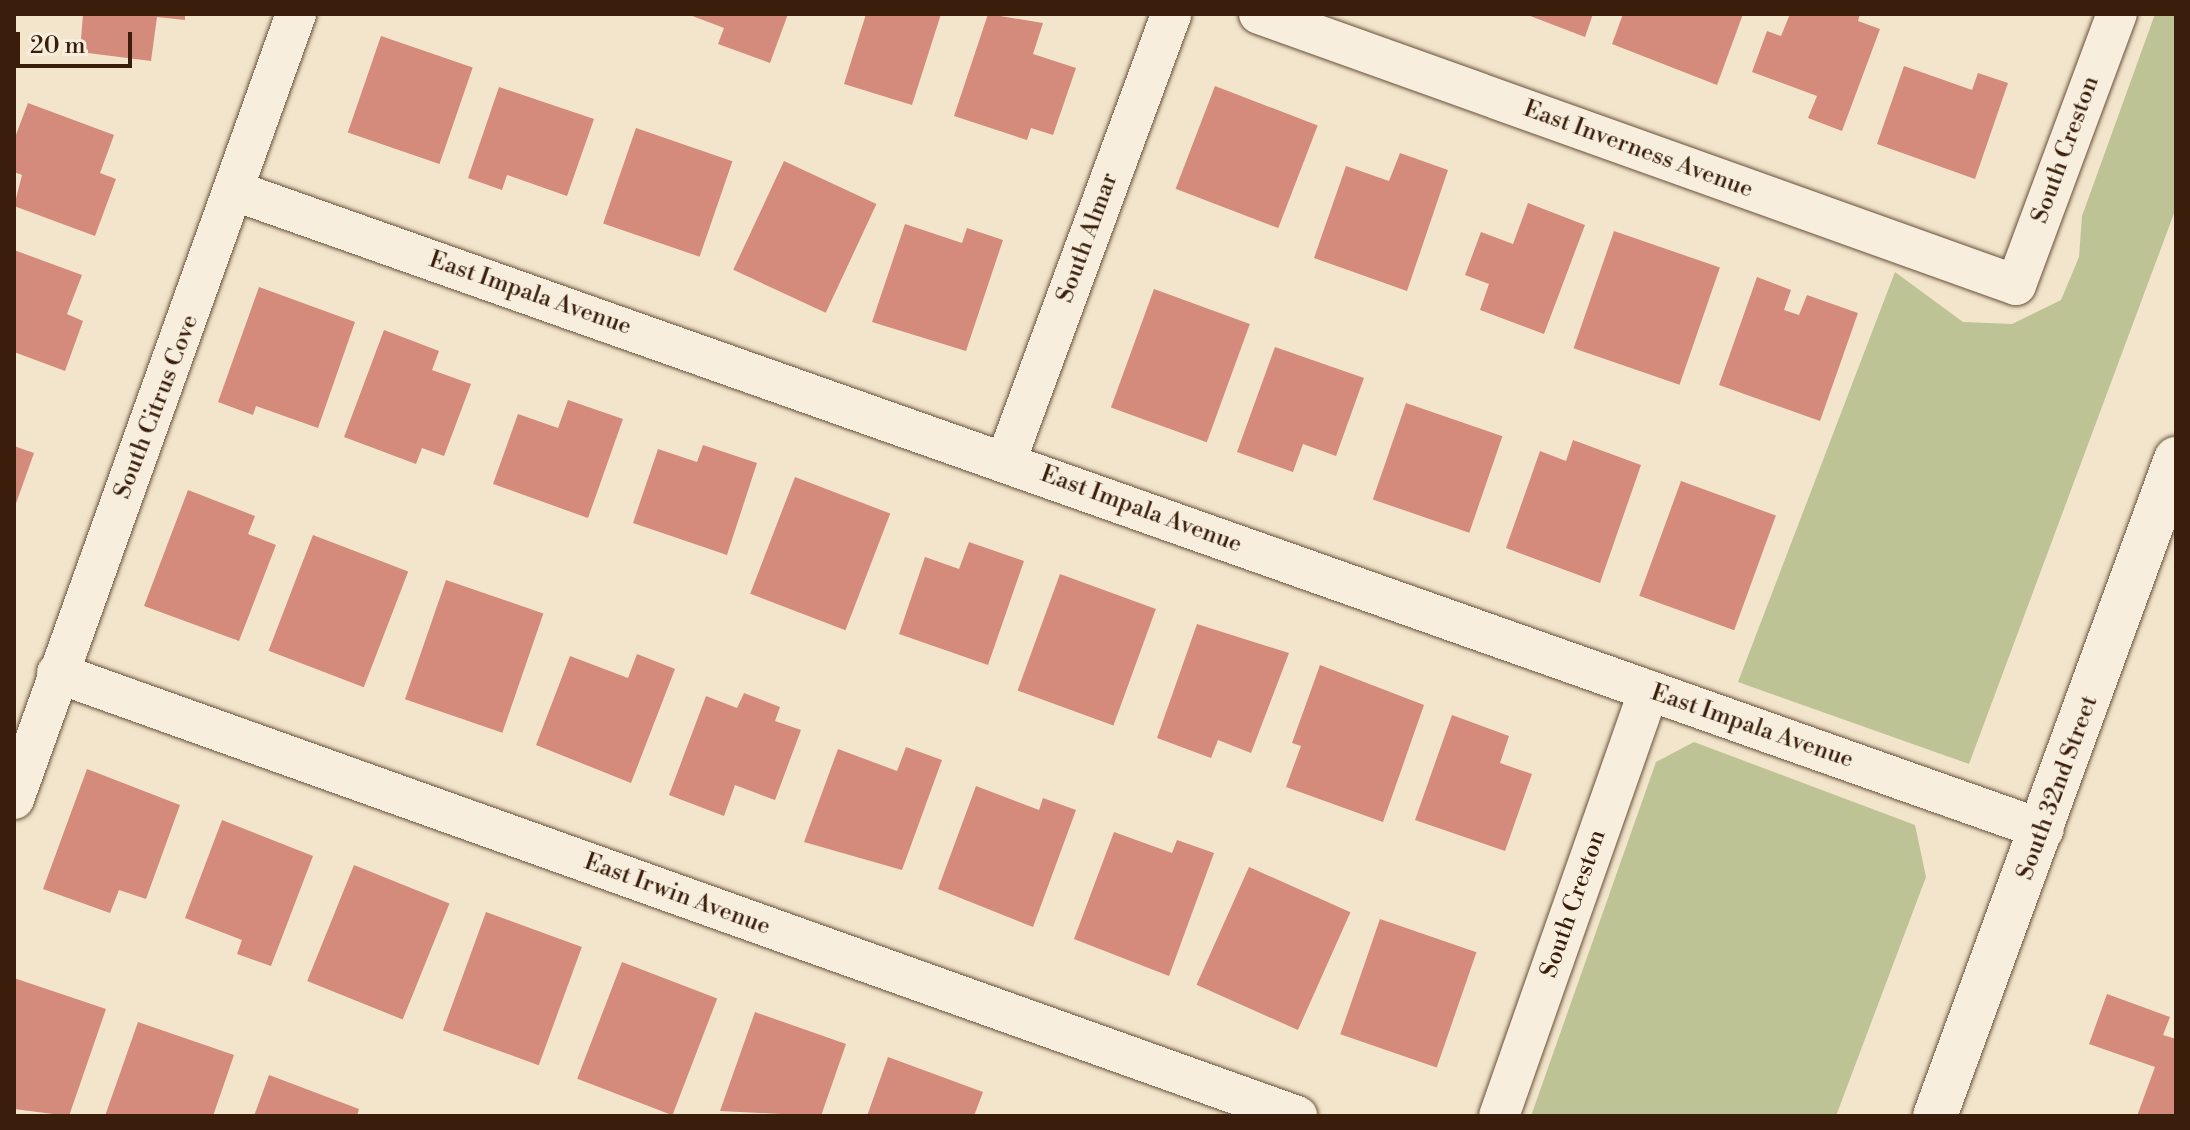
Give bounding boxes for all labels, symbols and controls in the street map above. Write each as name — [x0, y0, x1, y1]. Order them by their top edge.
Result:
scale bar — [20, 16, 136, 66]
text: 20 m — [30, 31, 86, 61]
street label: South Creston — [2026, 73, 2106, 227]
street label: East Inverness Avenue — [1519, 95, 1757, 205]
street label: South Almar — [1051, 169, 1125, 307]
street label: East Impala Avenue — [425, 246, 635, 342]
street label: South Citrus Cove — [109, 311, 205, 503]
street label: East Impala Avenue — [1036, 460, 1246, 560]
street label: East Impala Avenue — [1647, 679, 1857, 775]
street label: South 32nd Street — [2011, 692, 2105, 884]
street label: South Creston — [1535, 826, 1613, 982]
street label: East Irwin Avenue — [580, 848, 774, 942]

